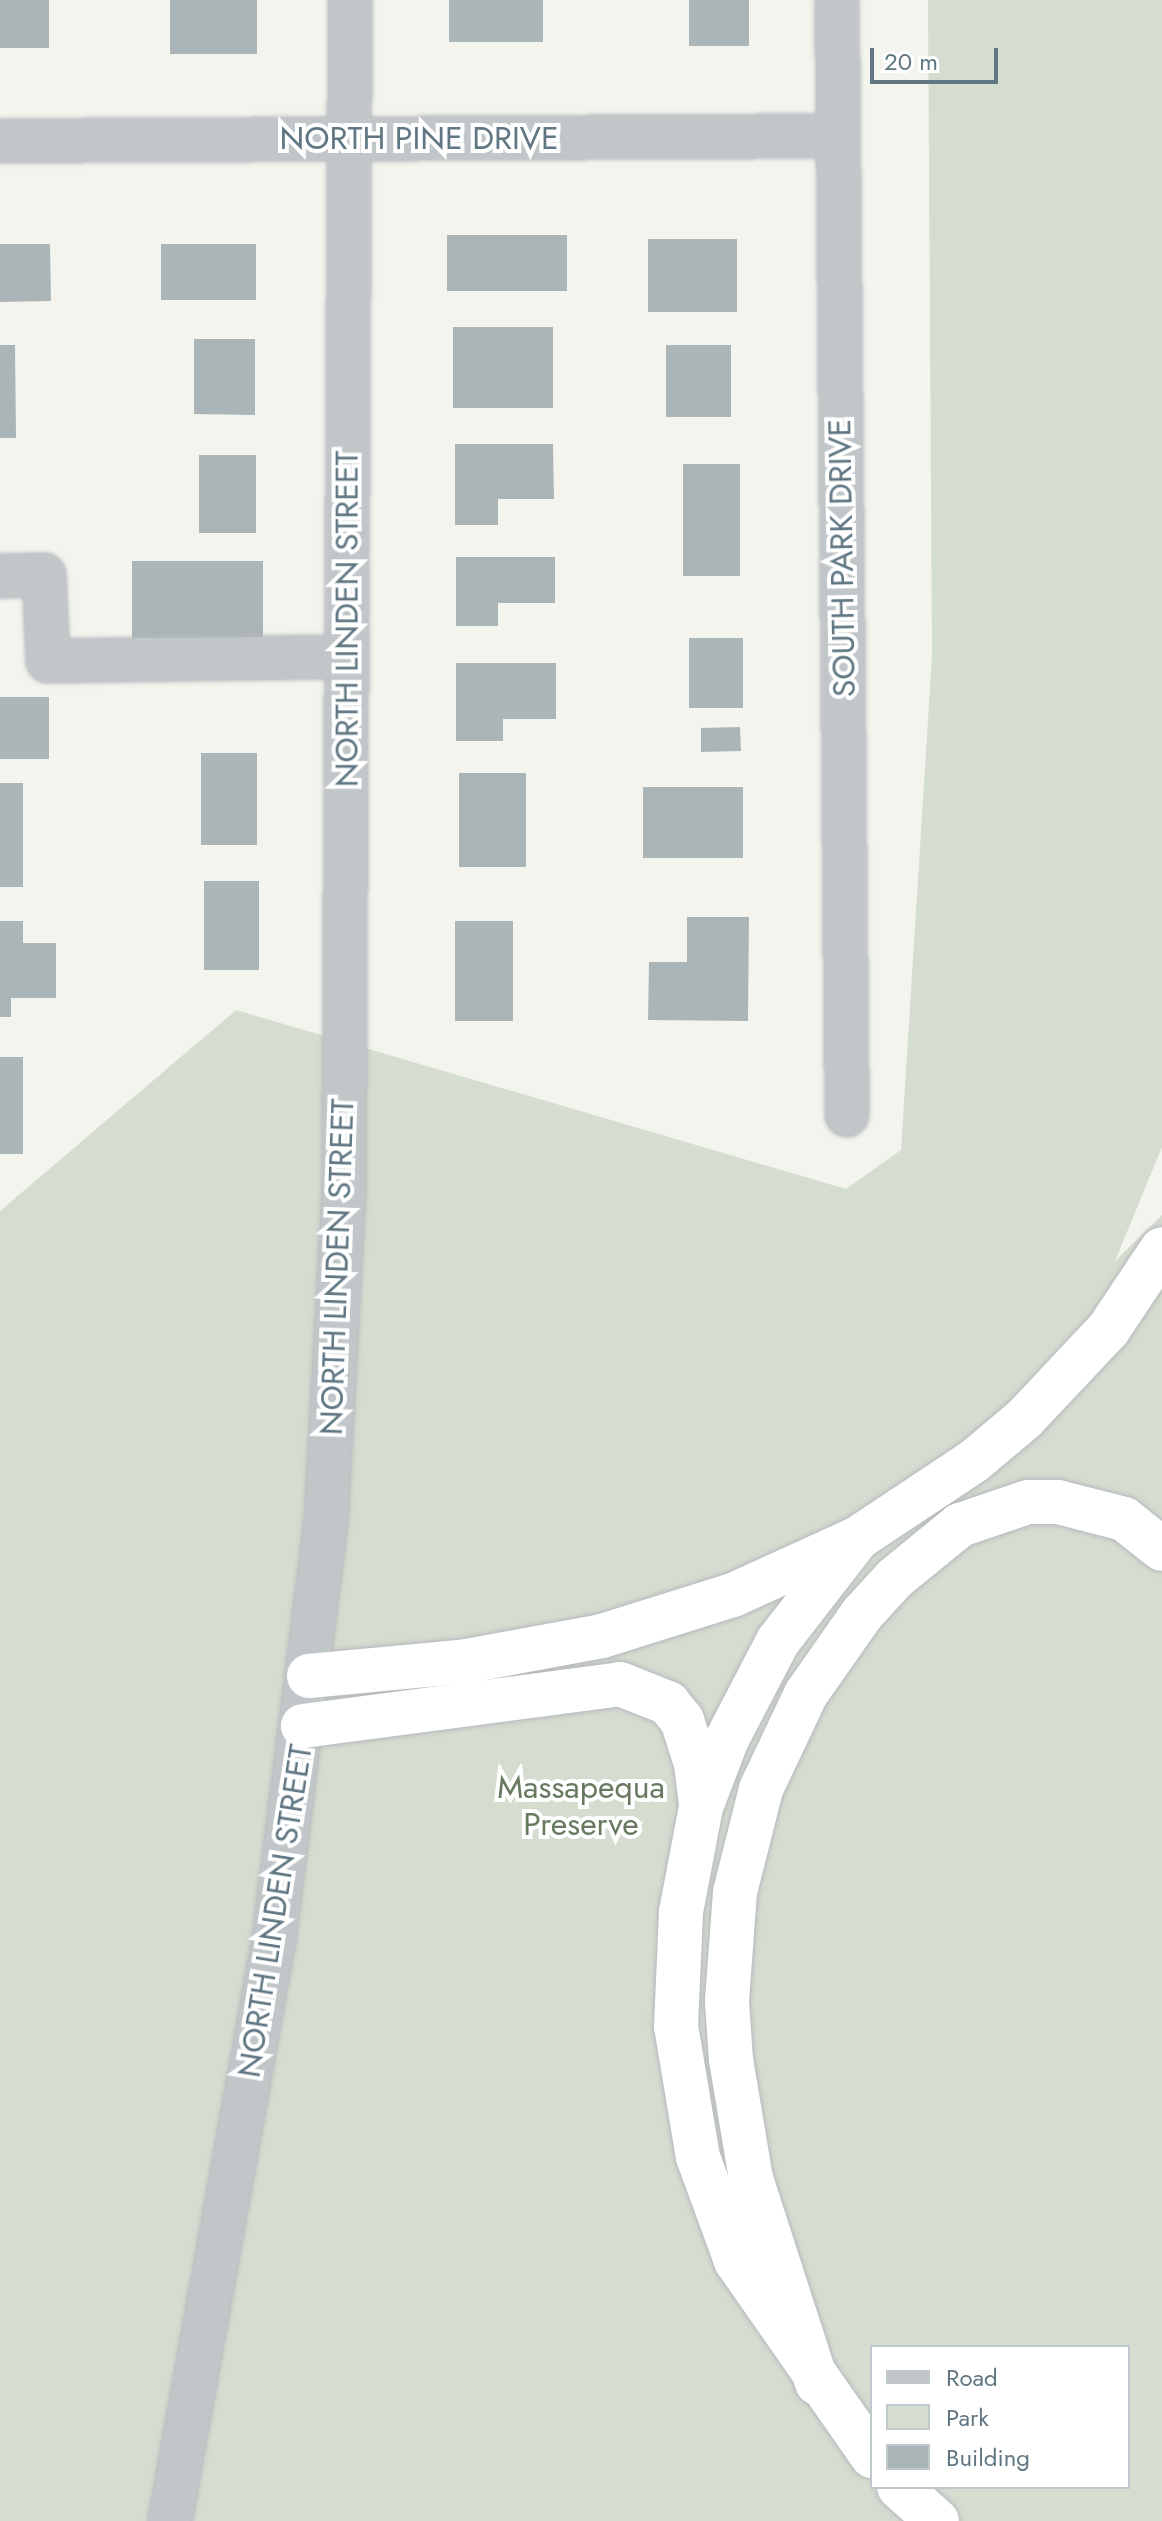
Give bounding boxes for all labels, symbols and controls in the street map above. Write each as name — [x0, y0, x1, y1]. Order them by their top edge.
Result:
scale bar — [874, 32, 1002, 82]
text: 20 m — [884, 44, 938, 79]
street label: NORTH PINE DRIVE — [280, 119, 558, 157]
street label: SOUTH PARK DRIVE — [820, 418, 864, 698]
street label: NORTH LINDEN STREET — [328, 451, 366, 787]
street label: NORTH LINDEN STREET — [312, 1098, 362, 1436]
street label: NORTH LINDEN STREET — [230, 1742, 320, 2080]
park label: Massapequa Preserve — [497, 1769, 665, 1844]
legend — [870, 2345, 1130, 2489]
text: Road — [946, 2360, 998, 2395]
text: Park — [946, 2400, 989, 2435]
text: Building — [946, 2440, 1030, 2475]

